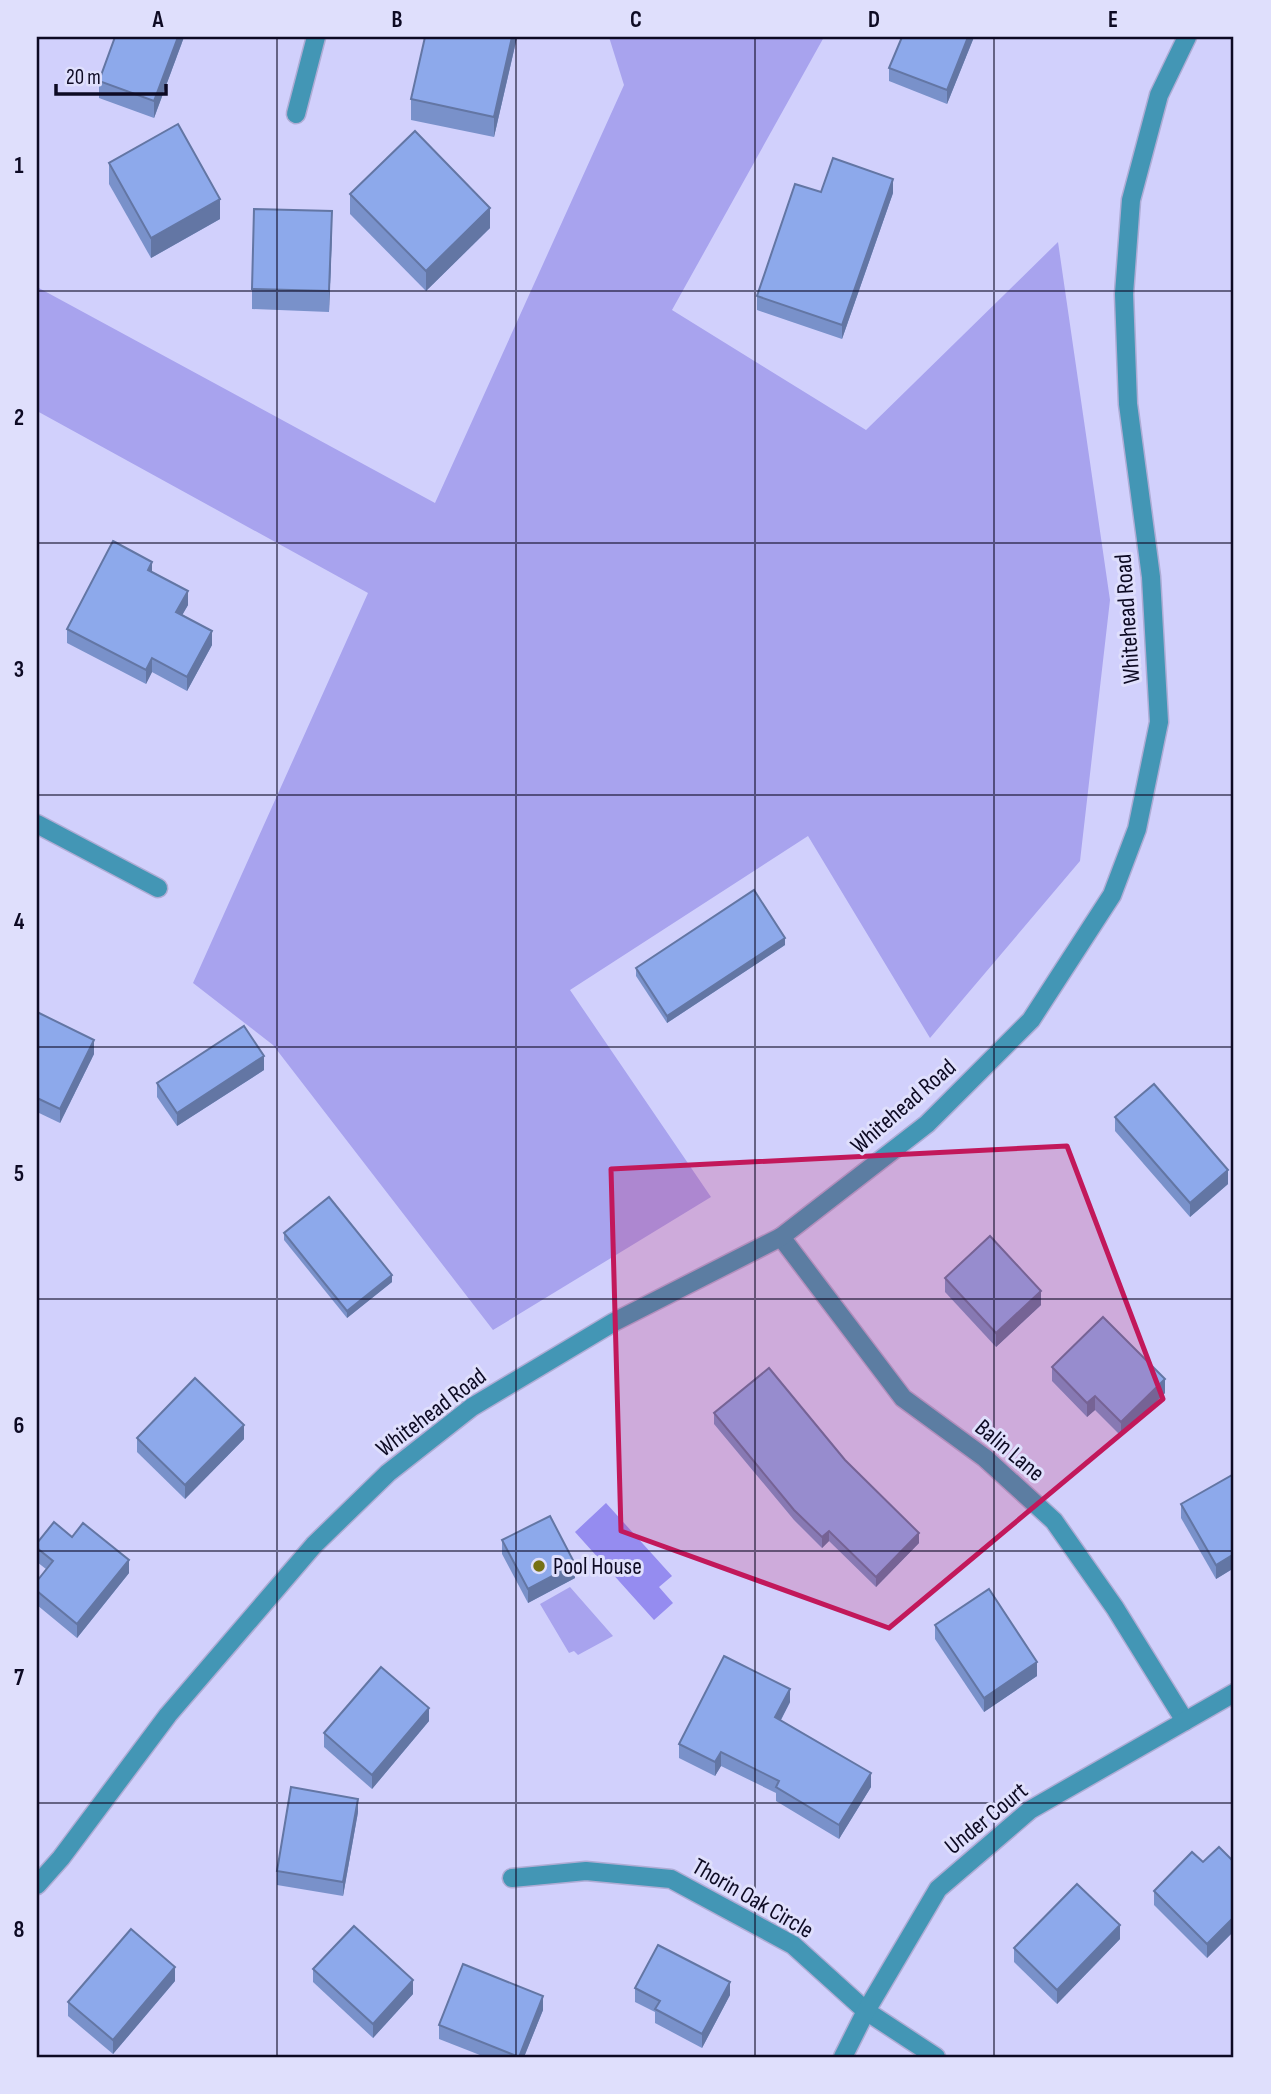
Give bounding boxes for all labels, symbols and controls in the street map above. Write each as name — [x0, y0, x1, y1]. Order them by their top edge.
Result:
text: A — [152, 6, 165, 34]
text: B — [392, 6, 403, 34]
text: C — [630, 6, 642, 34]
text: D — [868, 6, 880, 34]
text: E — [1108, 6, 1118, 34]
scale bar — [56, 52, 166, 96]
text: 20 m — [66, 65, 101, 90]
text: 1 — [14, 152, 24, 180]
text: 2 — [14, 404, 24, 432]
street label: Whitehead Road — [1108, 553, 1147, 685]
text: 3 — [14, 656, 24, 684]
text: 4 — [14, 908, 25, 936]
street label: Whitehead Road — [845, 1053, 962, 1160]
text: 5 — [14, 1160, 24, 1188]
street label: Whitehead Road — [371, 1362, 492, 1463]
text: 6 — [14, 1412, 24, 1440]
street label: Balin Lane — [969, 1413, 1050, 1488]
place label: Pool House — [553, 1552, 642, 1581]
marker: Pool House — [531, 1558, 547, 1574]
text: 7 — [14, 1664, 24, 1692]
street label: Under Court — [939, 1776, 1034, 1861]
street label: Thorin Oak Circle — [687, 1852, 819, 1945]
text: 8 — [14, 1916, 25, 1944]

